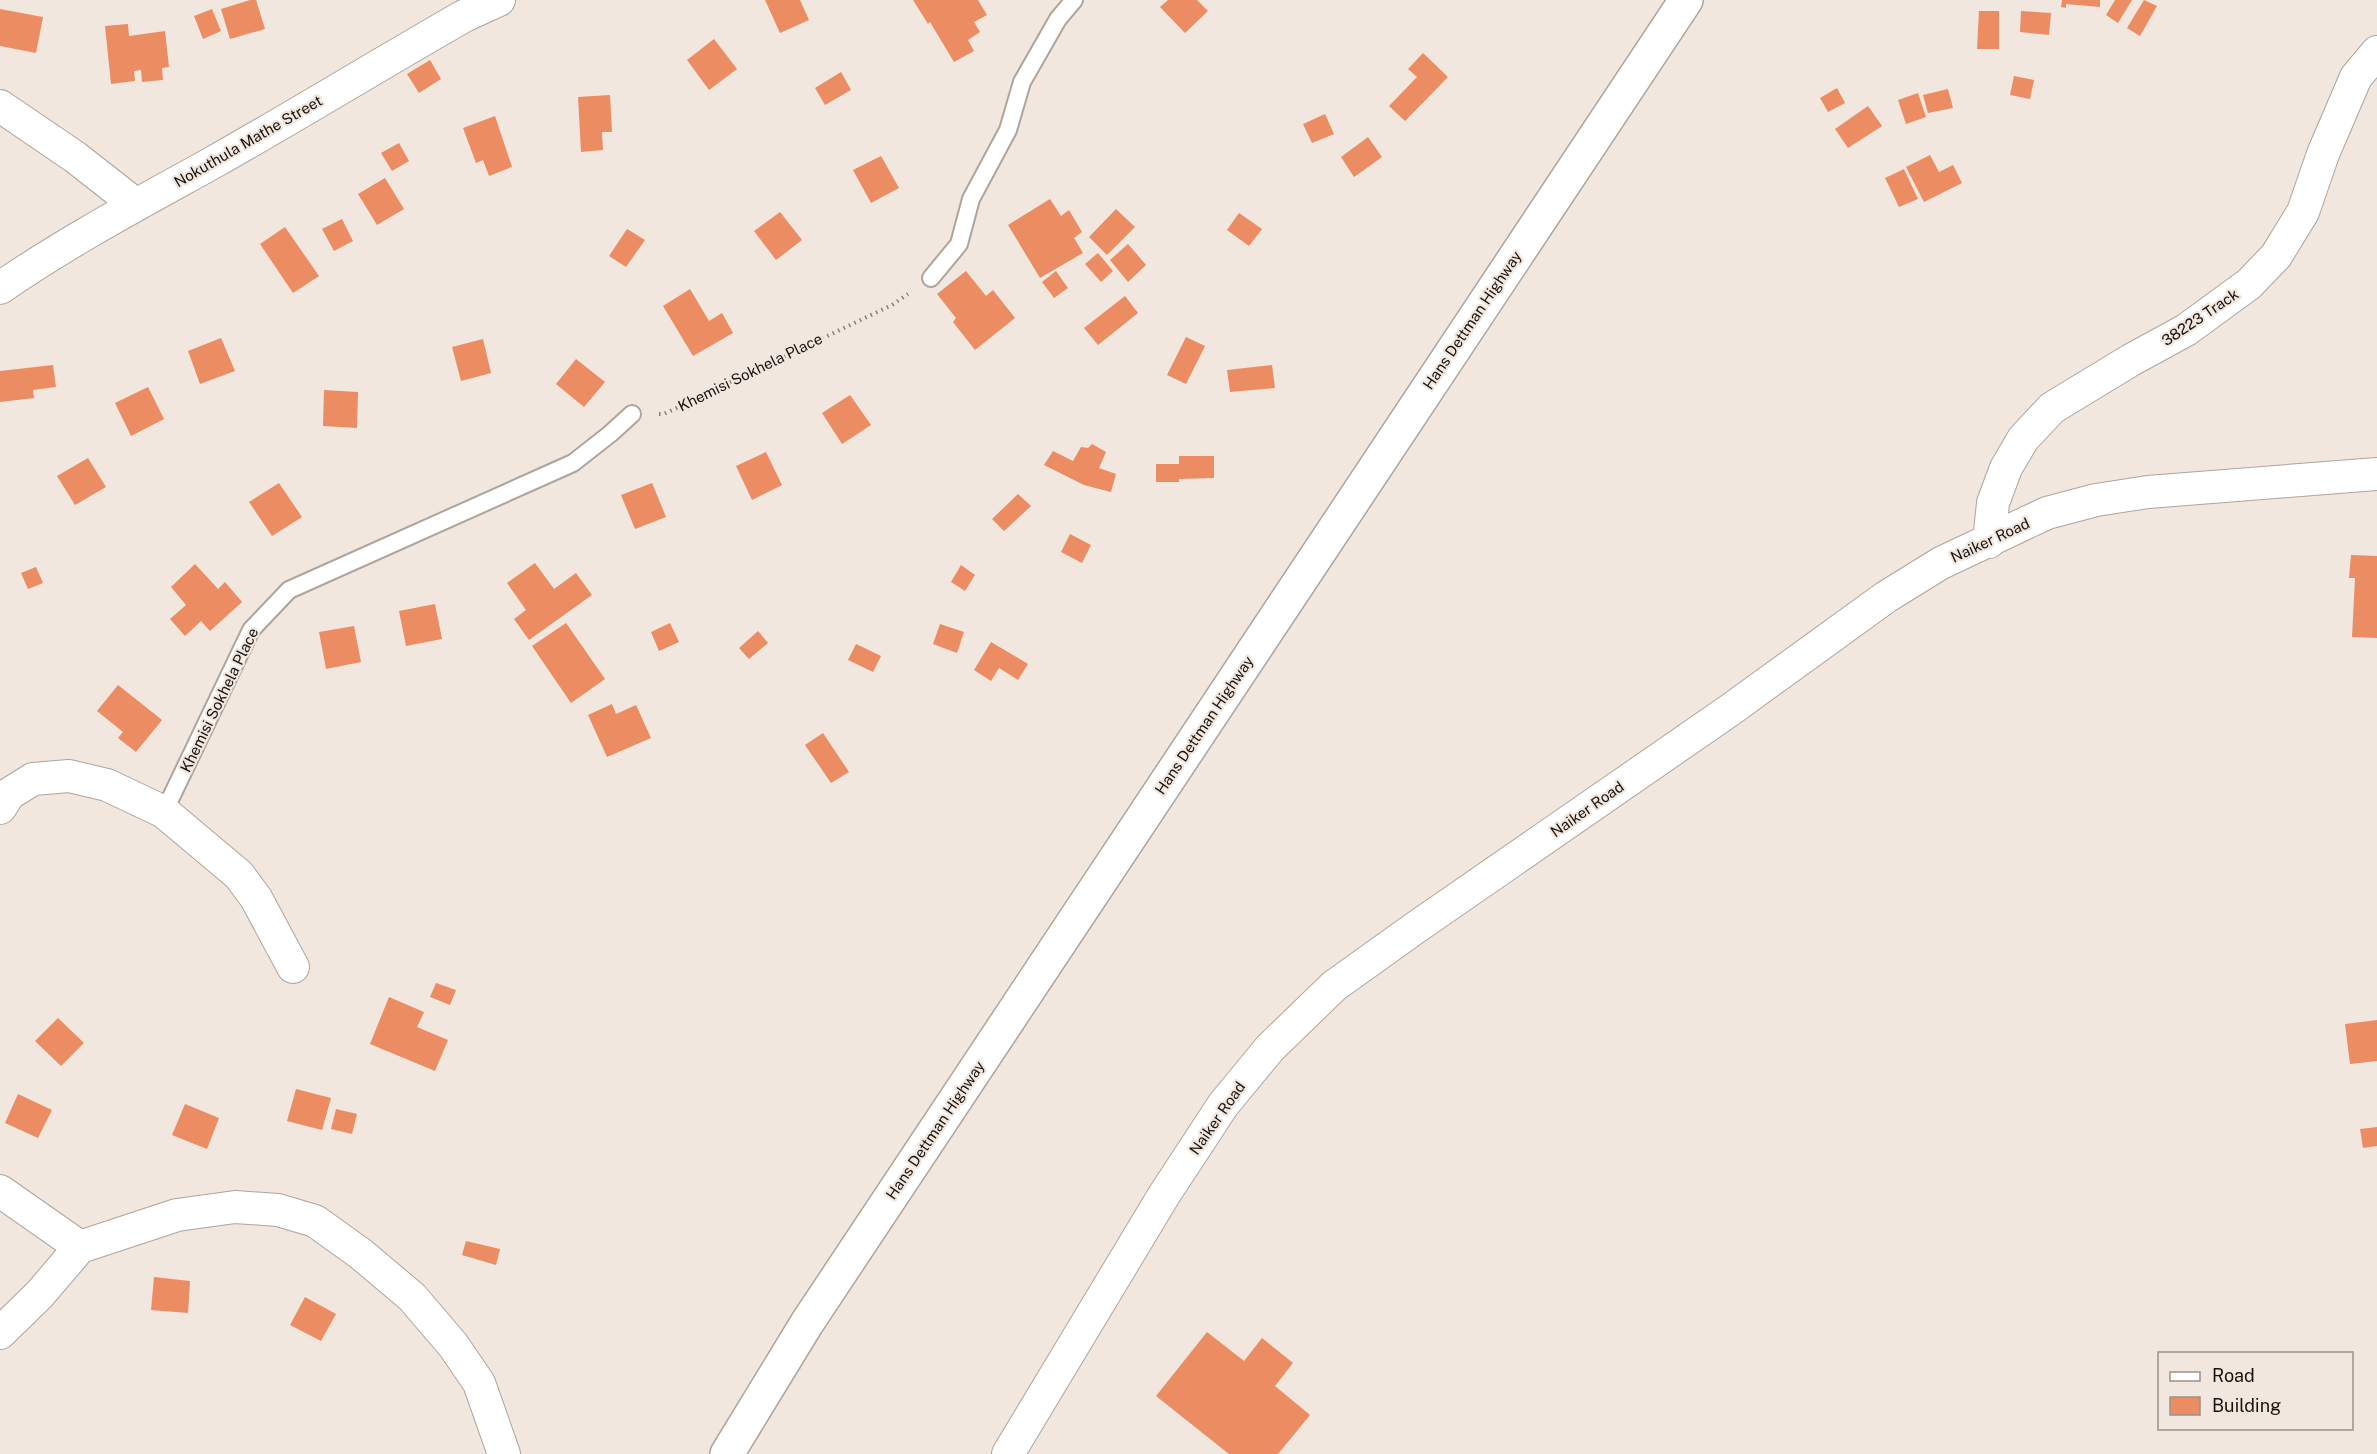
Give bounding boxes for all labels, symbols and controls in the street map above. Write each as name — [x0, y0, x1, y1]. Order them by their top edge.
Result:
street label: Nokuthula Mathe Street — [171, 92, 325, 190]
street label: Hans Dettman Highway — [1419, 248, 1525, 392]
street label: 38223 Track — [2158, 285, 2242, 349]
street label: Khemisi Sokhela Place — [675, 330, 825, 414]
street label: Naiker Road — [1948, 514, 2032, 566]
street label: Khemisi Sokhela Place — [177, 625, 261, 775]
street label: Hans Dettman Highway — [1151, 653, 1257, 797]
street label: Naiker Road — [1547, 778, 1627, 840]
street label: Hans Dettman Highway — [882, 1058, 988, 1202]
street label: Naiker Road — [1186, 1078, 1248, 1158]
legend — [2158, 1352, 2353, 1430]
text: Road — [2212, 1365, 2255, 1386]
text: Building — [2212, 1395, 2281, 1416]

